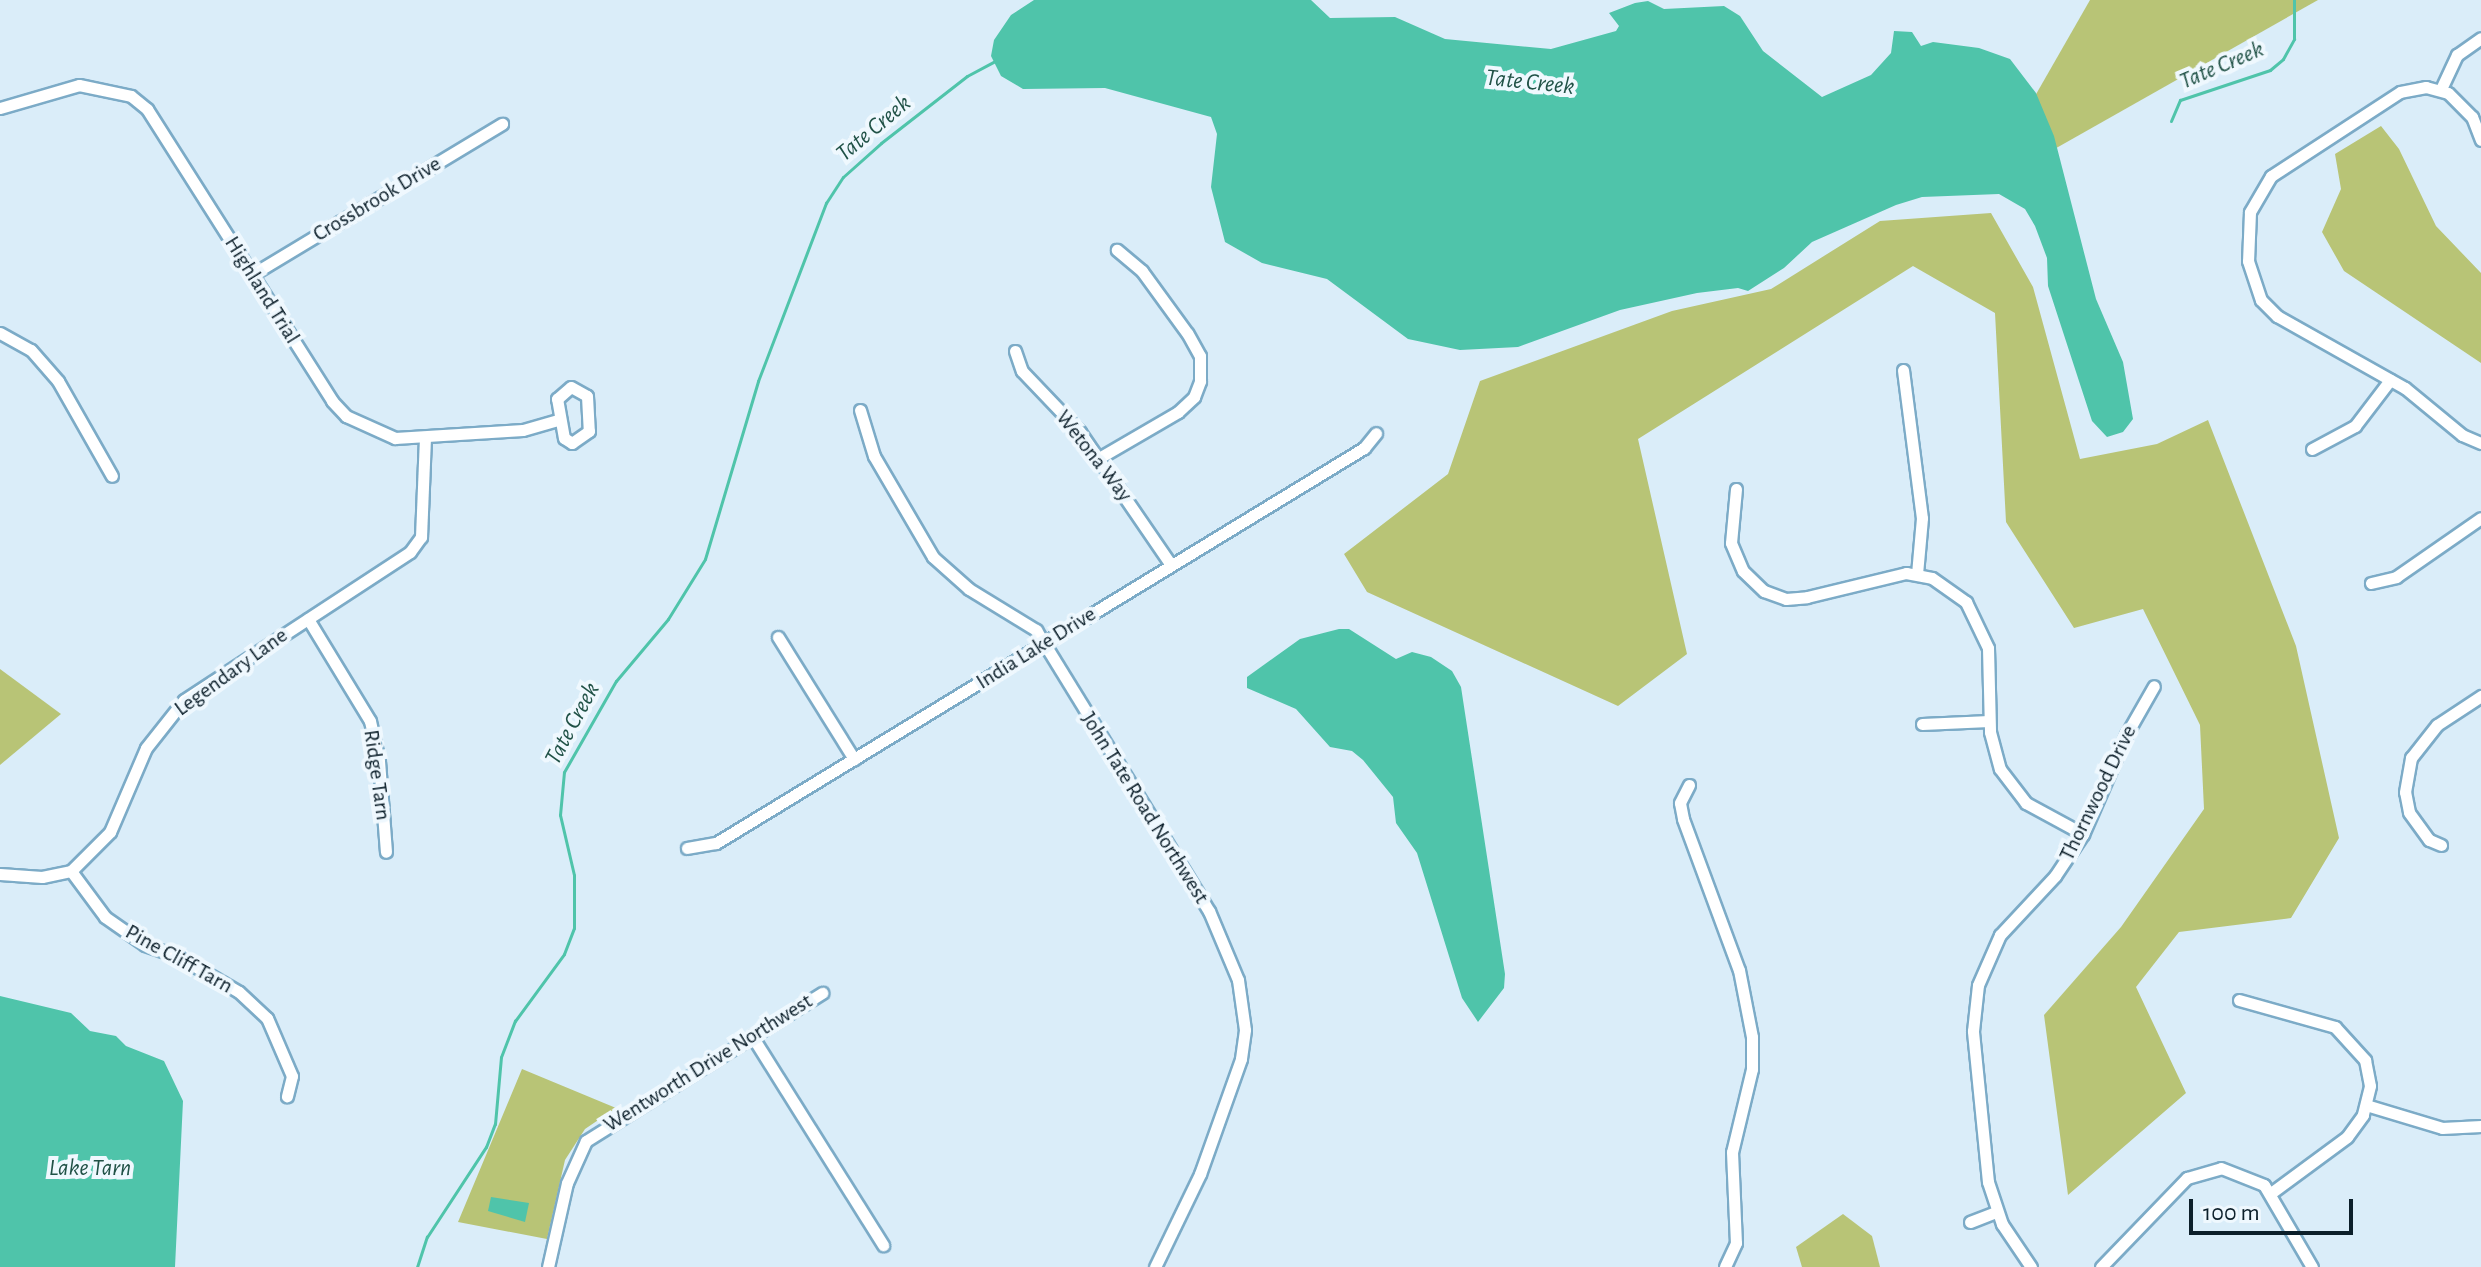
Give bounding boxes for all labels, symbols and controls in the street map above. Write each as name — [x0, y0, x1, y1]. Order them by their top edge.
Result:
water label: Tate Creek — [2175, 35, 2269, 97]
water label: Tate Creek — [1484, 64, 1576, 102]
water label: Tate Creek — [831, 89, 917, 169]
street label: Crossbrook Drive — [308, 151, 446, 247]
street label: Highland Trial — [219, 231, 305, 349]
street label: Wetona Way — [1050, 405, 1138, 507]
street label: India Lake Drive — [971, 601, 1101, 695]
street label: Legendary Lane — [169, 622, 293, 722]
water label: Tate Creek — [539, 678, 607, 770]
street label: John Tate Road Northwest — [1075, 707, 1215, 909]
street label: Thornwood Drive — [2054, 721, 2142, 865]
street label: Ridge Tarn — [358, 728, 396, 822]
street label: Pine Cliff Tarn — [121, 919, 237, 999]
street label: Wentworth Drive Northwest — [599, 988, 817, 1138]
water label: Lake Tarn — [49, 1155, 131, 1183]
scale bar — [2193, 1183, 2357, 1233]
text: 100 m — [2203, 1201, 2260, 1225]

